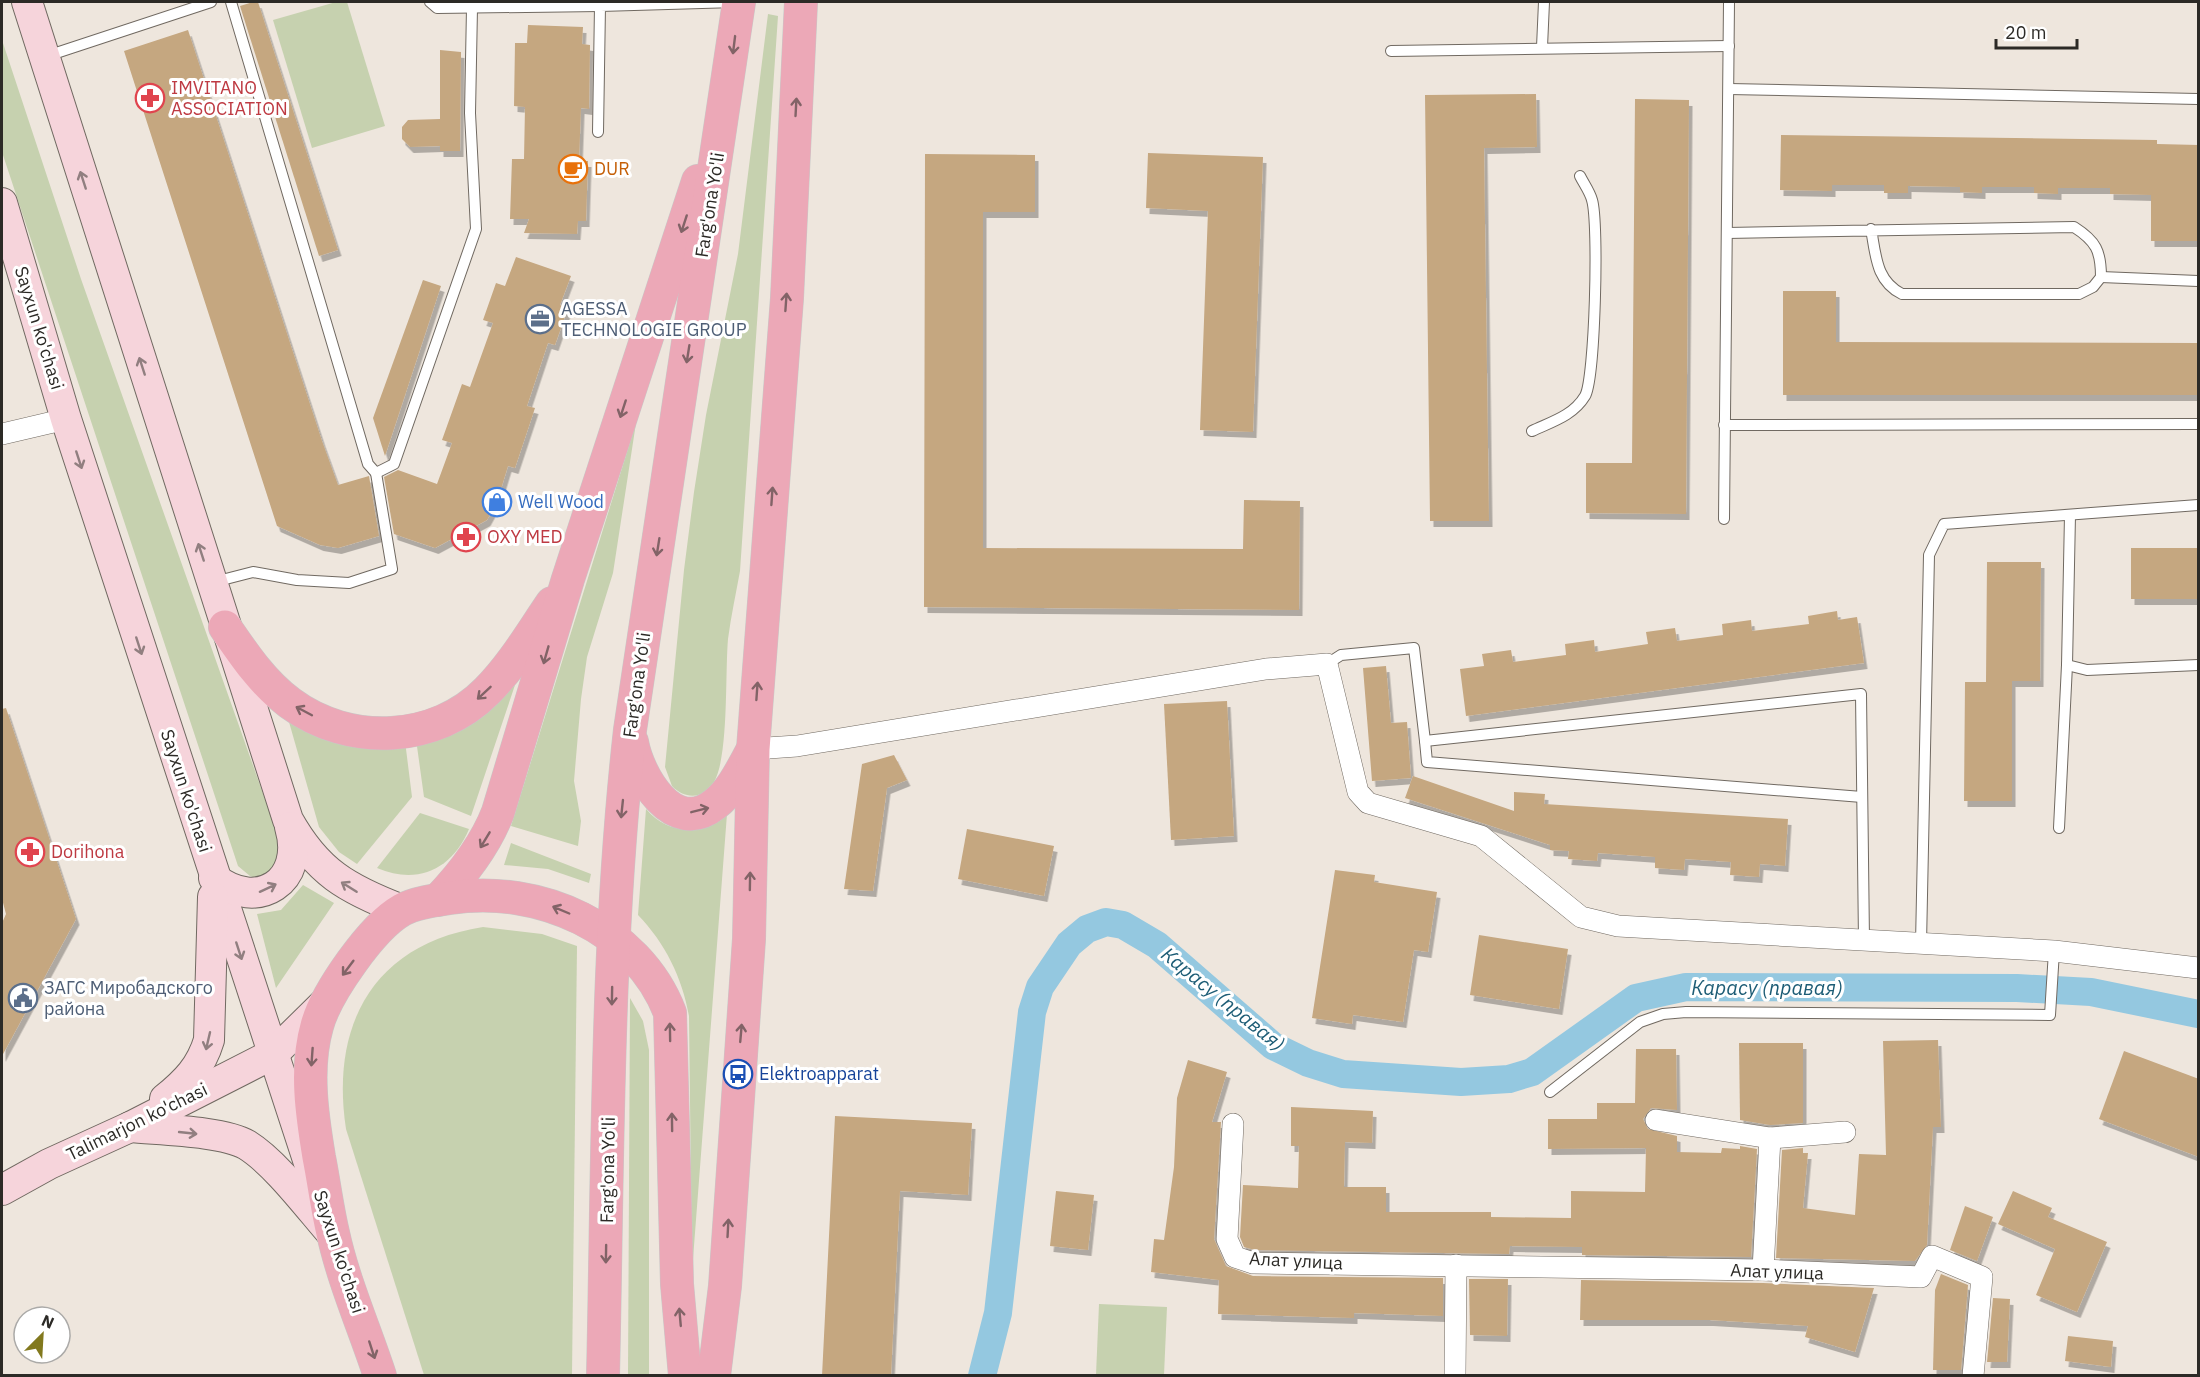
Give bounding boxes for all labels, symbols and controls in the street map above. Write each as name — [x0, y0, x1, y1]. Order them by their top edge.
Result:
scale bar — [1996, 12, 2077, 50]
text: 20 m — [2005, 21, 2047, 44]
one-way arrow — [728, 35, 739, 54]
place label: IMVITANO ASSOCIATION — [171, 76, 288, 120]
pharmacy icon: IMVITANO ASSOCIATION — [134, 82, 166, 114]
one-way arrow — [791, 98, 802, 118]
street label: Farg'ona Yo'li — [690, 151, 729, 259]
cafe icon: DUR — [557, 153, 589, 185]
place label: DUR — [594, 157, 630, 180]
one-way arrow — [77, 171, 88, 190]
one-way arrow — [678, 214, 689, 233]
street label: Sayxun ko'chasi — [10, 263, 69, 392]
one-way arrow — [781, 292, 792, 312]
place label: AGESSA TECHNOLOGIE GROUP — [561, 297, 747, 341]
office icon: AGESSA TECHNOLOGIE GROUP — [524, 303, 556, 335]
one-way arrow — [682, 344, 693, 363]
one-way arrow — [136, 357, 147, 376]
one-way arrow — [617, 399, 628, 418]
one-way arrow — [74, 451, 85, 470]
shop icon: Well Wood — [481, 486, 513, 518]
one-way arrow — [767, 487, 778, 507]
place label: Well Wood — [518, 490, 604, 513]
pharmacy icon: OXY MED — [450, 521, 482, 553]
place label: OXY MED — [487, 525, 563, 548]
one-way arrow — [653, 536, 664, 556]
one-way arrow — [195, 543, 206, 562]
street label: Farg'ona Yo'li — [618, 631, 655, 739]
one-way arrow — [134, 636, 145, 655]
one-way arrow — [540, 646, 551, 665]
one-way arrow — [752, 681, 763, 701]
one-way arrow — [476, 686, 491, 700]
one-way arrow — [295, 705, 313, 716]
street label: Sayxun ko'chasi — [156, 726, 217, 855]
one-way arrow — [616, 799, 627, 819]
one-way arrow — [690, 804, 709, 816]
one-way arrow — [478, 831, 490, 848]
pharmacy icon: Dorihona — [14, 836, 46, 868]
place label: Dorihona — [51, 840, 125, 863]
one-way arrow — [744, 871, 756, 891]
one-way arrow — [341, 880, 358, 892]
one-way arrow — [258, 882, 276, 893]
one-way arrow — [552, 904, 570, 915]
one-way arrow — [234, 941, 245, 960]
water label: Карасу (правая) — [1156, 941, 1291, 1057]
one-way arrow — [342, 960, 355, 976]
water label: Карасу (правая) — [1691, 974, 1843, 1001]
place label: ЗАГС Миробадского района — [44, 976, 213, 1020]
public building icon: ЗАГС Миробадского района — [7, 982, 39, 1014]
one-way arrow — [606, 985, 617, 1005]
one-way arrow — [664, 1023, 676, 1043]
one-way arrow — [736, 1024, 747, 1043]
one-way arrow — [201, 1031, 213, 1050]
one-way arrow — [307, 1047, 318, 1067]
bus stop icon: Elektroapparat — [722, 1058, 754, 1090]
place label: Elektroapparat — [759, 1062, 879, 1085]
street label: Talimarjon ko'chasi — [62, 1077, 211, 1166]
one-way arrow — [667, 1113, 678, 1133]
street label: Farg'ona Yo'li — [595, 1117, 620, 1223]
one-way arrow — [177, 1128, 197, 1139]
street label: Sayxun ko'chasi — [309, 1187, 370, 1316]
one-way arrow — [723, 1218, 734, 1238]
one-way arrow — [600, 1243, 611, 1263]
street label: Алат улица — [1249, 1247, 1344, 1274]
street label: Алат улица — [1730, 1258, 1825, 1285]
north arrow — [12, 1305, 72, 1365]
one-way arrow — [674, 1308, 685, 1328]
text: N — [39, 1310, 57, 1333]
one-way arrow — [367, 1340, 378, 1359]

